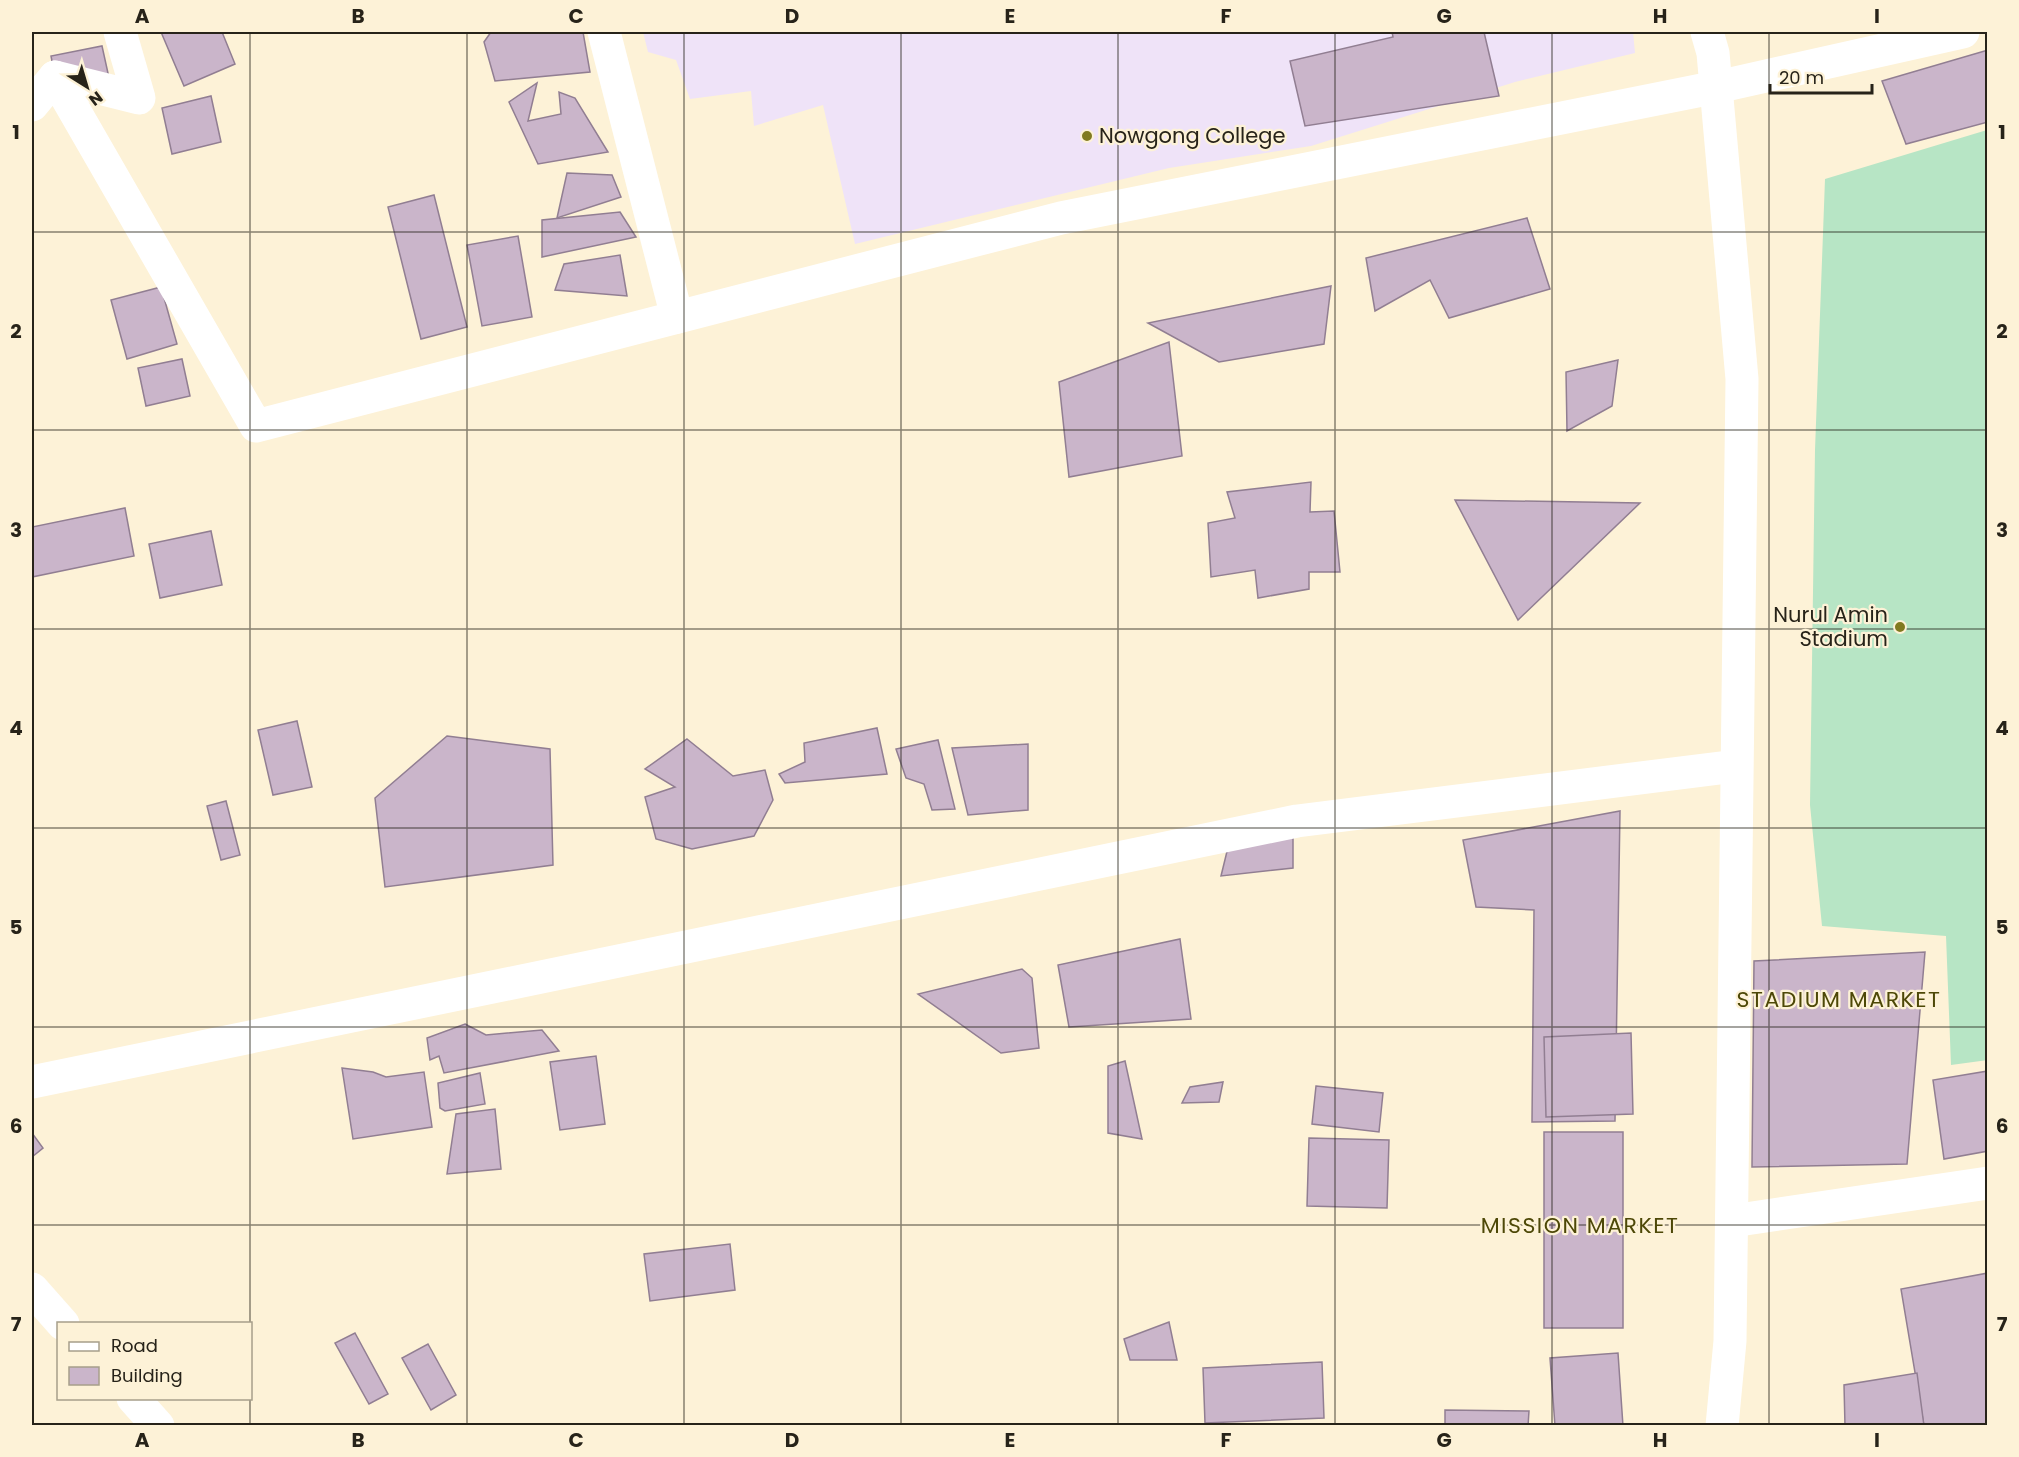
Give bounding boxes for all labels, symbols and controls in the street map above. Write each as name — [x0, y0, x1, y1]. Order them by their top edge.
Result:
text: A — [135, 2, 150, 30]
text: B — [351, 2, 365, 30]
text: C — [568, 2, 584, 30]
text: D — [785, 2, 799, 30]
text: E — [1005, 2, 1015, 30]
text: F — [1221, 2, 1232, 30]
text: G — [1436, 2, 1452, 30]
text: H — [1653, 2, 1667, 30]
text: I — [1874, 2, 1880, 30]
north arrow — [57, 57, 117, 117]
scale bar — [1770, 57, 1872, 95]
text: 20 m — [1779, 65, 1824, 90]
text: N — [84, 86, 107, 111]
text: 1 — [12, 118, 20, 146]
text: 1 — [1998, 118, 2006, 146]
place label: Nowgong College — [1099, 121, 1286, 150]
marker: Nowgong College — [1080, 129, 1094, 143]
text: 2 — [10, 317, 22, 345]
text: 2 — [1996, 317, 2008, 345]
text: 3 — [10, 516, 22, 544]
text: 3 — [1996, 516, 2008, 544]
place label: Nurul Amin Stadium — [1773, 600, 1888, 653]
marker: Nurul Amin Stadium — [1893, 620, 1907, 634]
text: 4 — [9, 714, 23, 742]
text: 4 — [1995, 714, 2009, 742]
text: 5 — [10, 913, 23, 941]
text: 5 — [1996, 913, 2009, 941]
district label: STADIUM MARKET — [1737, 984, 1941, 1015]
text: 6 — [10, 1112, 22, 1140]
text: 6 — [1996, 1112, 2008, 1140]
district label: MISSION MARKET — [1481, 1210, 1679, 1241]
text: 7 — [11, 1310, 22, 1338]
text: 7 — [1997, 1310, 2008, 1338]
legend — [57, 1322, 252, 1400]
text: Road — [111, 1333, 158, 1358]
text: Building — [111, 1363, 183, 1388]
text: A — [135, 1426, 150, 1454]
text: B — [351, 1426, 365, 1454]
text: C — [568, 1426, 584, 1454]
text: D — [785, 1426, 799, 1454]
text: E — [1005, 1426, 1015, 1454]
text: F — [1221, 1426, 1232, 1454]
text: G — [1436, 1426, 1452, 1454]
text: H — [1653, 1426, 1667, 1454]
text: I — [1874, 1426, 1880, 1454]

